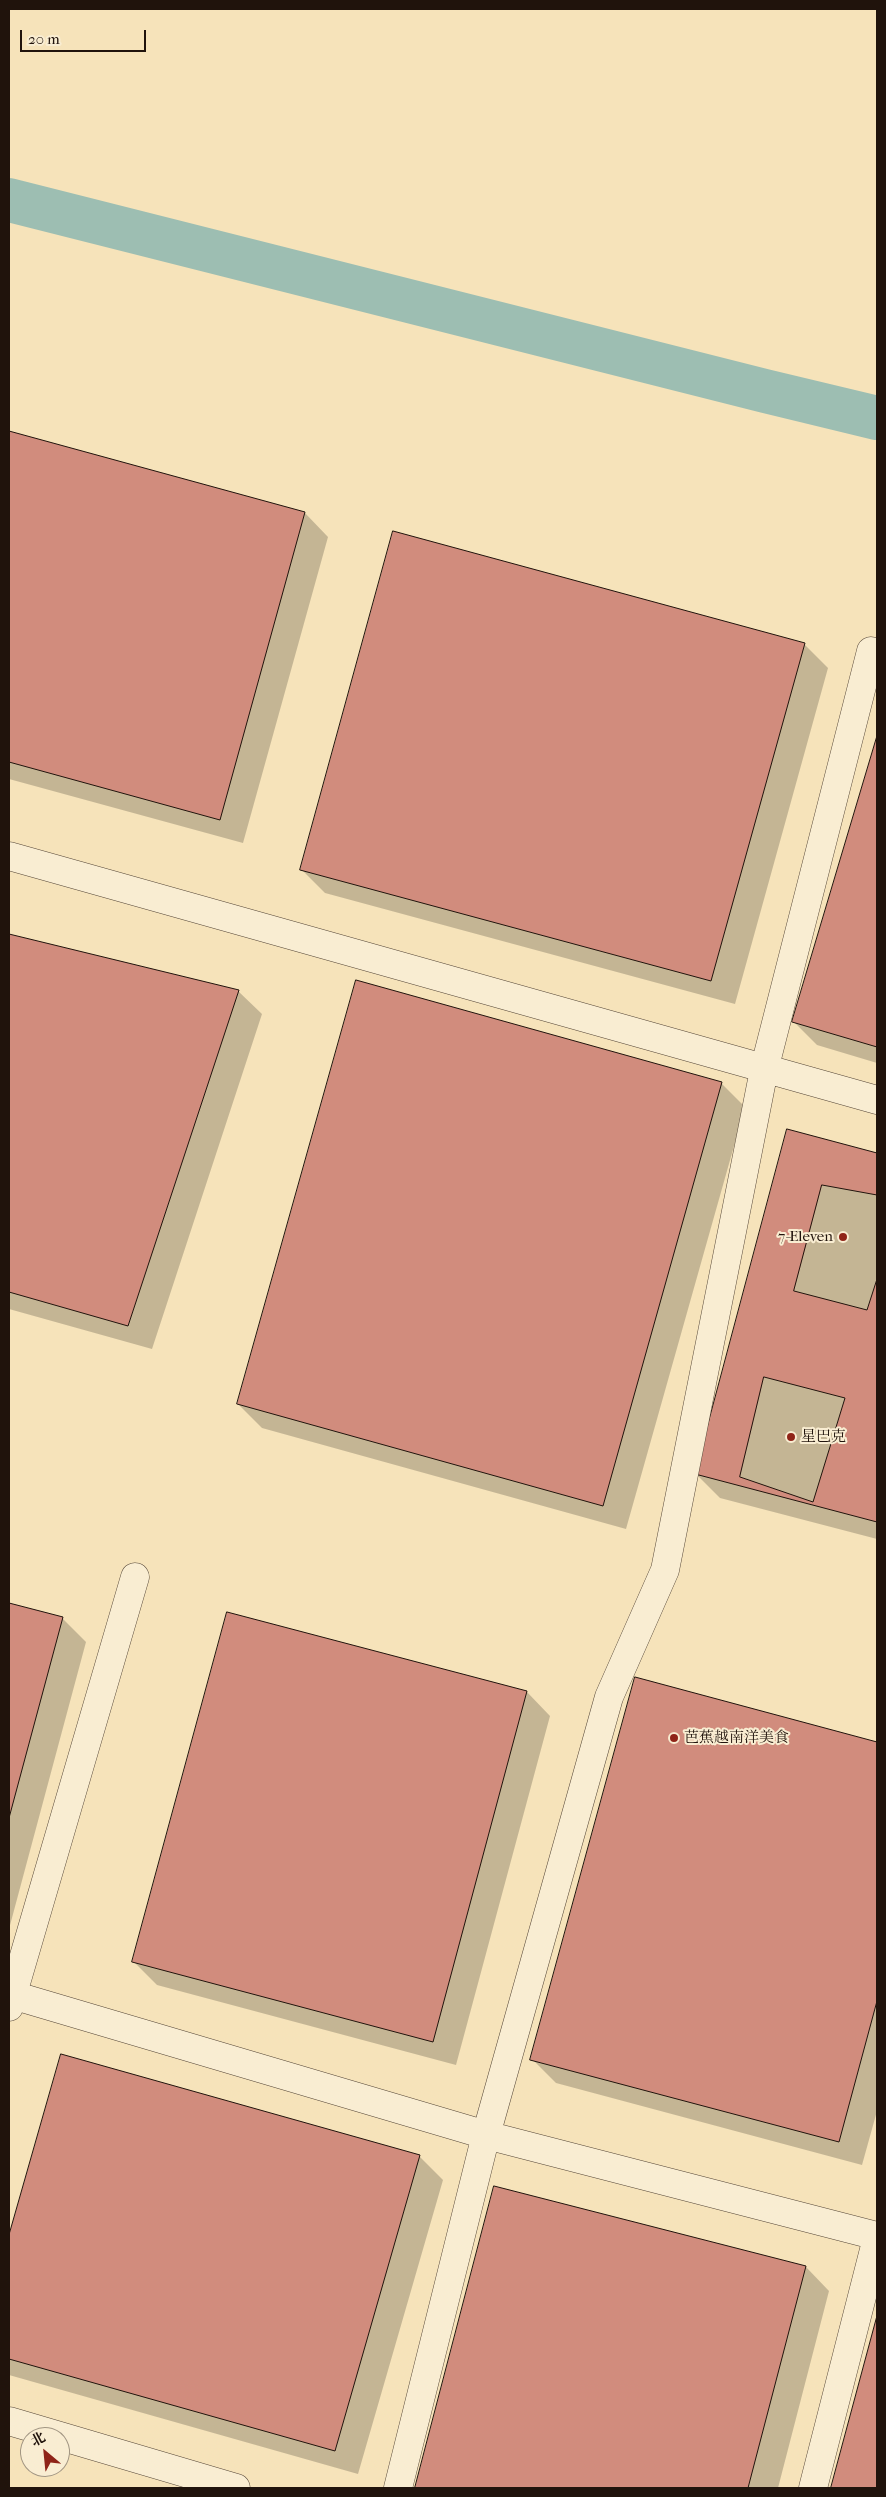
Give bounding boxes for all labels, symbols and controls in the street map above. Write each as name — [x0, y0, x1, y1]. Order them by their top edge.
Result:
scale bar — [22, 20, 149, 52]
text: 20 m — [28, 30, 60, 48]
place label: 7-Eleven — [778, 1228, 833, 1246]
marker: 7-Eleven — [837, 1231, 849, 1243]
place label: 星巴克 — [801, 1428, 846, 1446]
marker: 星巴克 — [785, 1431, 797, 1443]
place label: 芭蕉越南洋美食 — [684, 1729, 789, 1747]
marker: 芭蕉越南洋美食 — [668, 1732, 680, 1744]
north arrow — [20, 2427, 70, 2477]
text: 北 — [28, 2428, 48, 2450]

